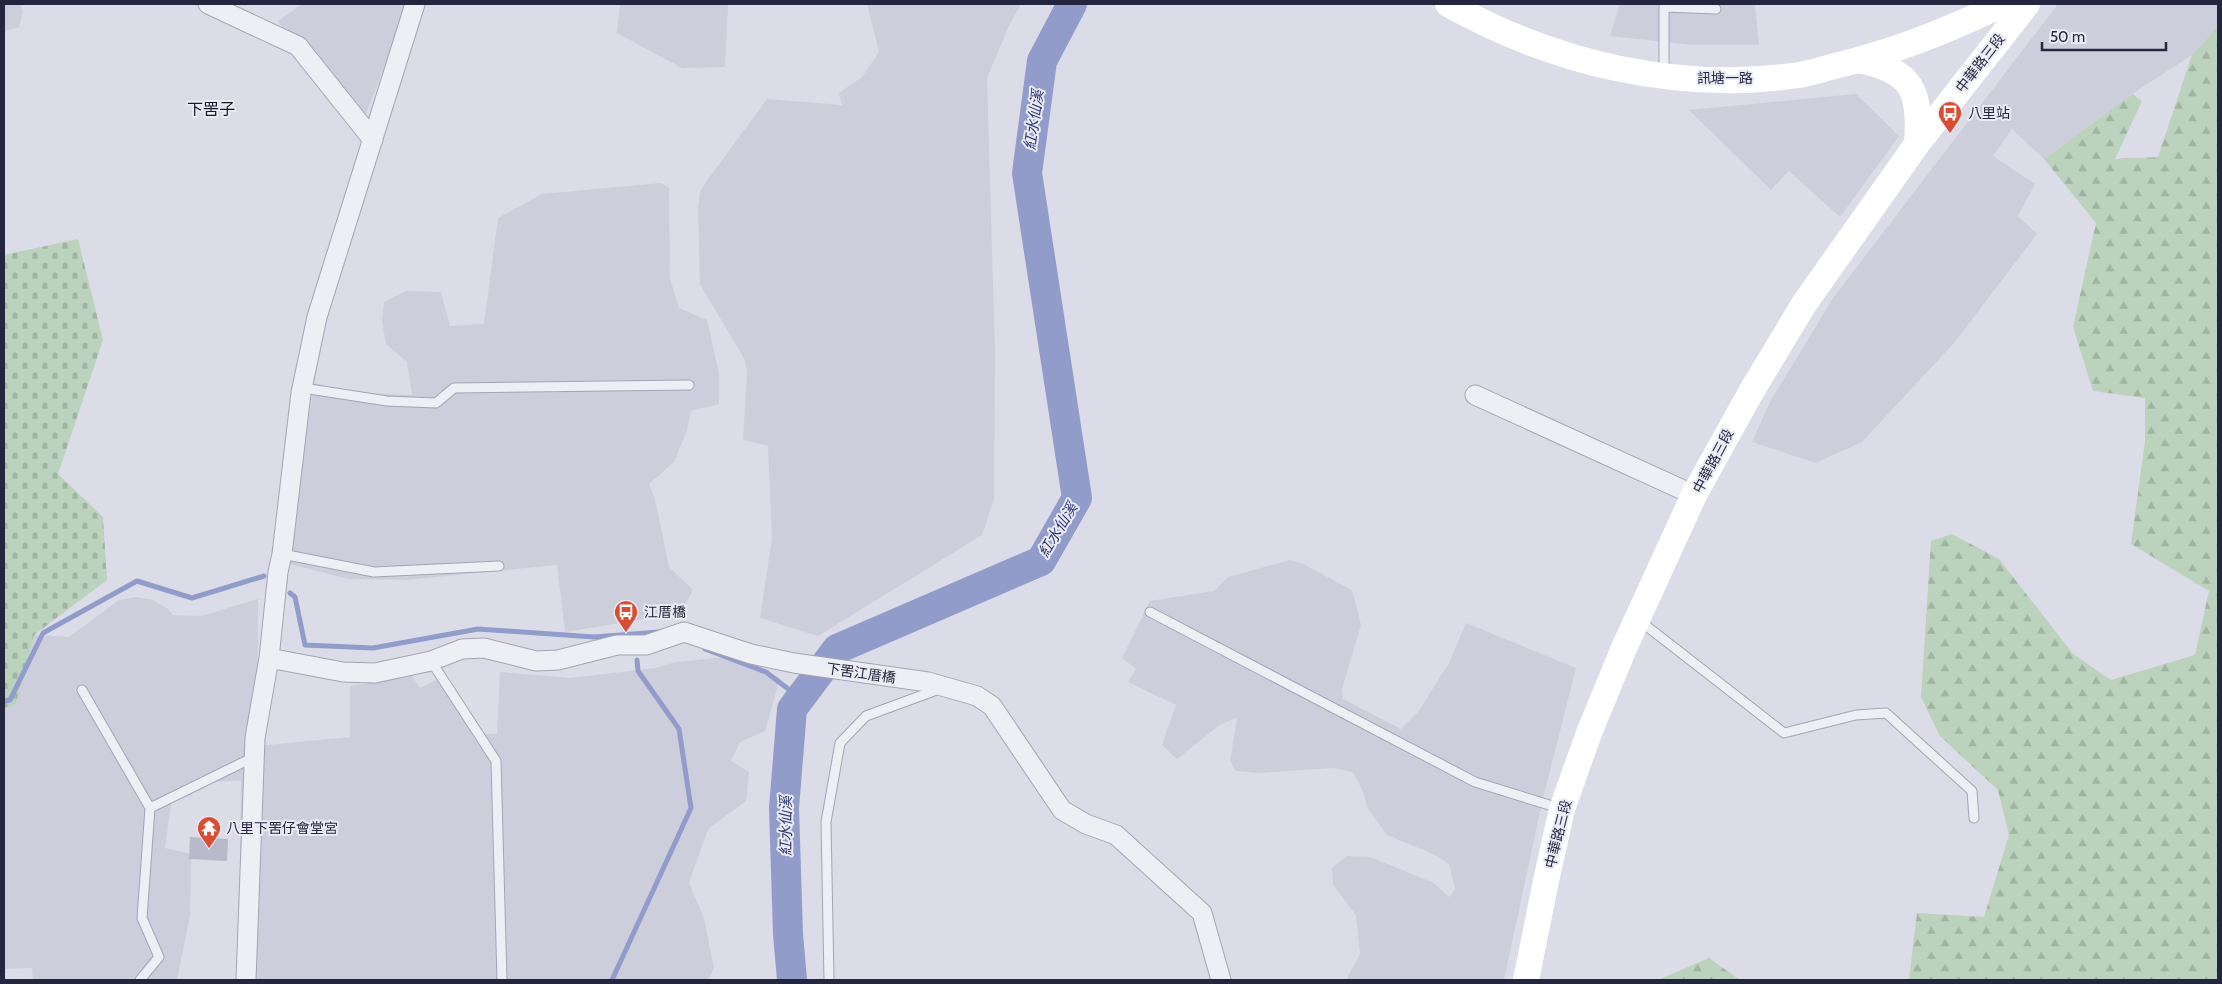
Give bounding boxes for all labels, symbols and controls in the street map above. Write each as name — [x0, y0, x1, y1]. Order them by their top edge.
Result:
scale bar — [2042, 20, 2166, 52]
text: 50 m — [2050, 28, 2085, 46]
street label: 中華路三段 — [1951, 30, 2009, 96]
street label: 訊塘一路 — [1697, 69, 1753, 87]
water label: 紅水仙溪 — [1021, 87, 1047, 151]
district label: 下罟子 — [187, 100, 235, 119]
bus stop icon: 八里站 — [1937, 100, 1963, 134]
place label: 八里站 — [1968, 104, 2010, 122]
street label: 中華路三段 — [1689, 426, 1737, 496]
water label: 紅水仙溪 — [1035, 498, 1082, 560]
bus stop icon: 江厝橋 — [613, 599, 639, 633]
place label: 江厝橋 — [644, 603, 686, 621]
street label: 下罟江厝橋 — [825, 659, 897, 687]
water label: 紅水仙溪 — [777, 794, 795, 856]
street label: 中華路三段 — [1541, 798, 1575, 870]
temple icon: 八里下罟仔會堂宮 — [196, 815, 222, 849]
place label: 八里下罟仔會堂宮 — [226, 819, 338, 837]

